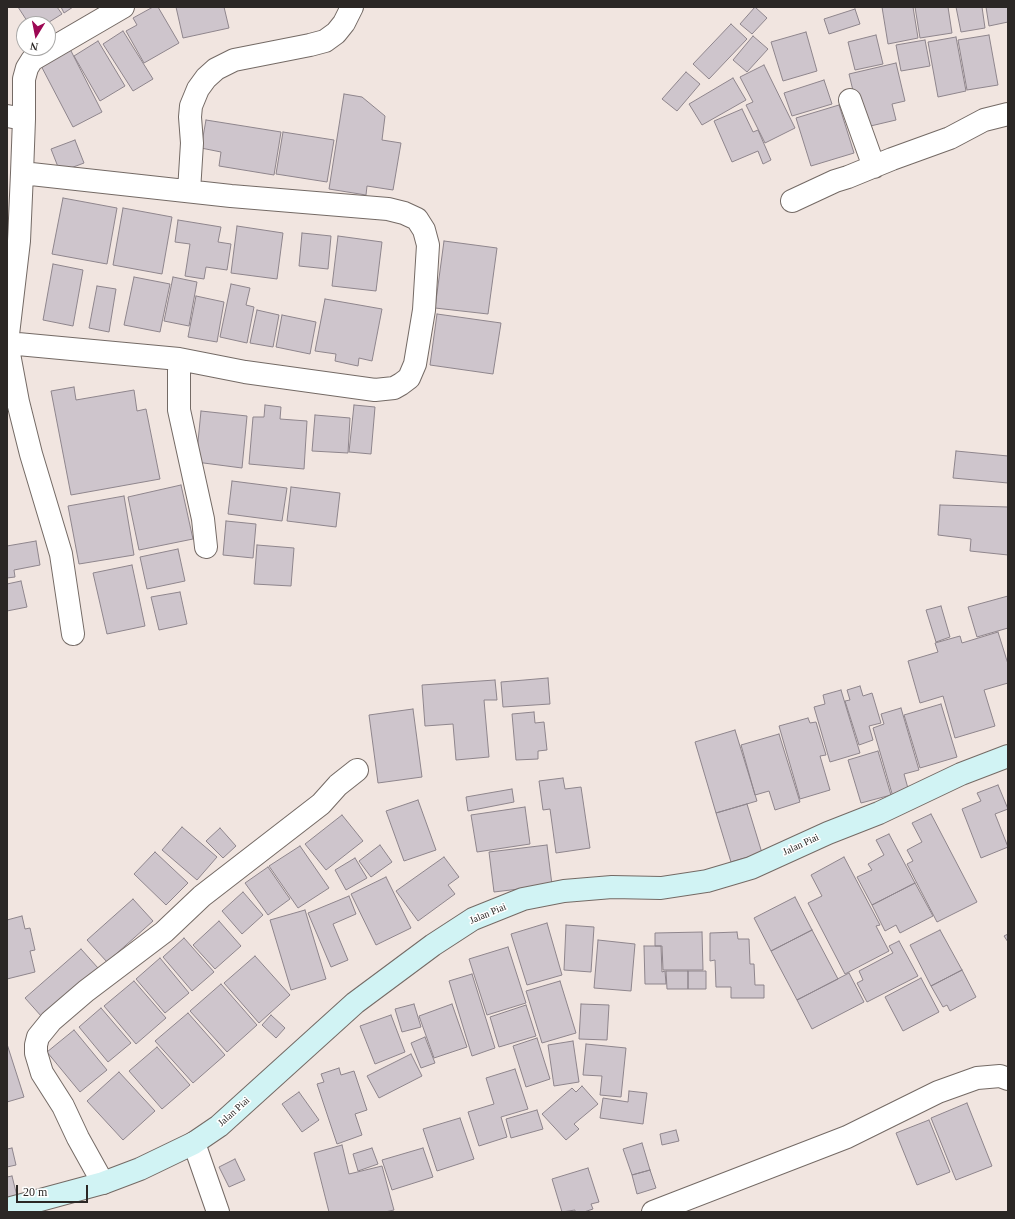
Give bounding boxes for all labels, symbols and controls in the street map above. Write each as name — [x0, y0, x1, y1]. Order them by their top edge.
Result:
north arrow — [16, 16, 56, 56]
text: N — [29, 40, 39, 53]
street label: Jalan Piai — [781, 831, 821, 859]
street label: Jalan Piai — [468, 901, 508, 927]
street label: Jalan Piai — [216, 1095, 252, 1129]
scale bar — [18, 1177, 90, 1203]
text: 20 m — [23, 1185, 47, 1199]

